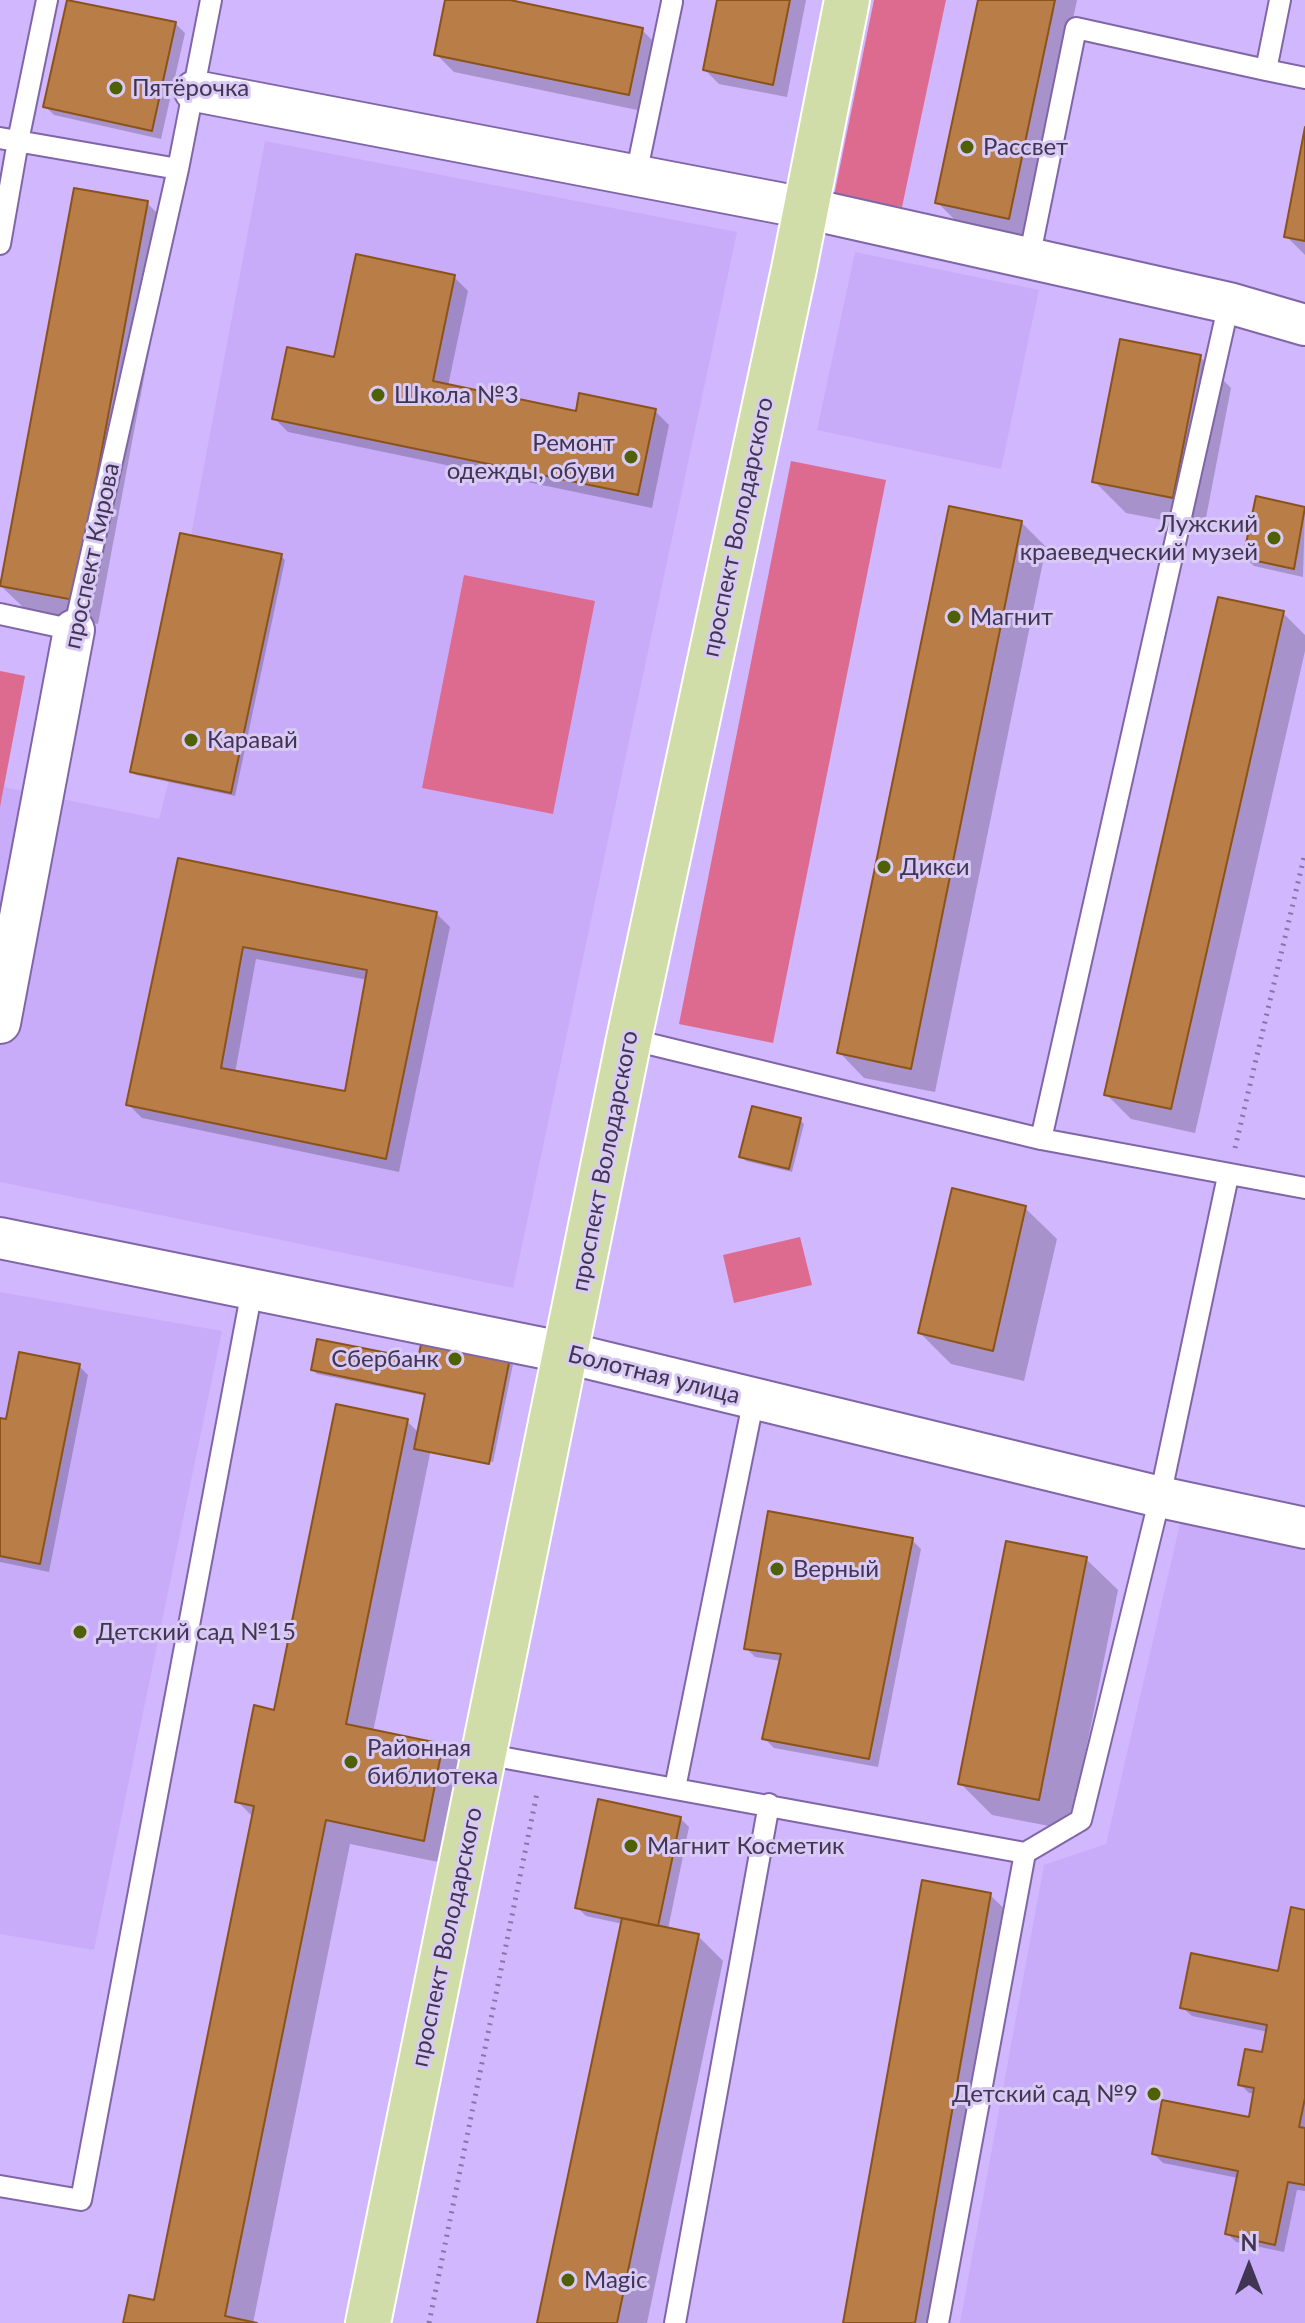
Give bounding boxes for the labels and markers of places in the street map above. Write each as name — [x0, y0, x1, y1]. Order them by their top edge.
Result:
place label: Пятёрочка — [132, 74, 249, 102]
marker: Пятёрочка — [107, 79, 125, 97]
place label: Рассвет — [983, 133, 1068, 161]
marker: Рассвет — [958, 138, 976, 156]
place label: Школа №3 — [394, 381, 519, 409]
marker: Школа №3 — [369, 386, 387, 404]
place label: Ремонт одежды, обуви — [447, 429, 615, 485]
marker: Ремонт одежды, обуви — [622, 448, 640, 466]
place label: Лужский краеведческий музей — [1020, 510, 1258, 566]
marker: Лужский краеведческий музей — [1265, 529, 1283, 547]
place label: Магнит — [970, 603, 1053, 631]
marker: Магнит — [945, 608, 963, 626]
place label: Каравай — [207, 726, 298, 754]
marker: Каравай — [182, 731, 200, 749]
place label: Дикси — [900, 853, 970, 881]
marker: Дикси — [875, 858, 893, 876]
place label: Сбербанк — [331, 1345, 439, 1373]
marker: Сбербанк — [446, 1350, 464, 1368]
place label: Верный — [793, 1555, 879, 1583]
marker: Верный — [768, 1560, 786, 1578]
place label: Детский сад №15 — [96, 1618, 296, 1646]
marker: Детский сад №15 — [71, 1623, 89, 1641]
place label: Районная библиотека — [367, 1734, 498, 1790]
marker: Районная библиотека — [342, 1753, 360, 1771]
place label: Магнит Косметик — [647, 1832, 844, 1860]
marker: Магнит Косметик — [622, 1837, 640, 1855]
place label: Детский сад №9 — [952, 2080, 1138, 2108]
marker: Детский сад №9 — [1145, 2085, 1163, 2103]
place label: Magic — [584, 2266, 648, 2294]
marker: Magic — [559, 2271, 577, 2289]

